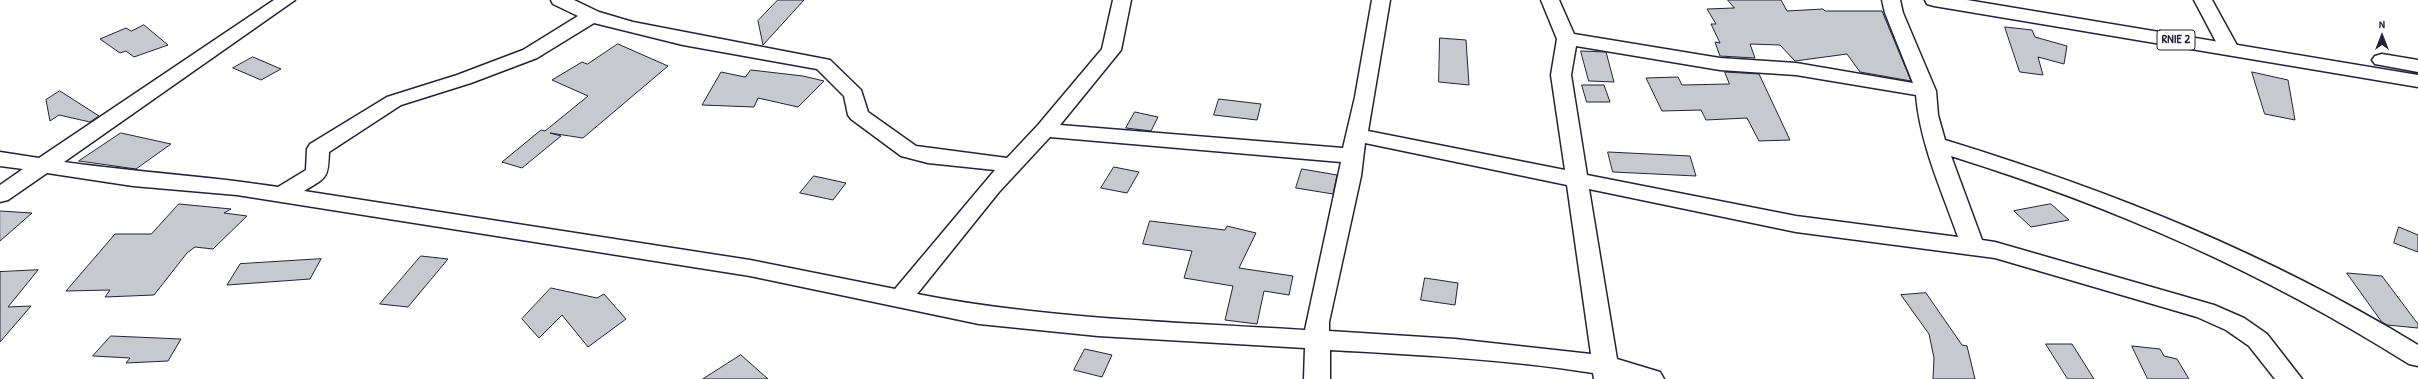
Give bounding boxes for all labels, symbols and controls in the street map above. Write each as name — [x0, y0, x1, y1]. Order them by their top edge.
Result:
north arrow — [2362, 16, 2402, 56]
text: N — [2379, 17, 2385, 31]
road number: RNIE 2 — [2157, 30, 2195, 50]

